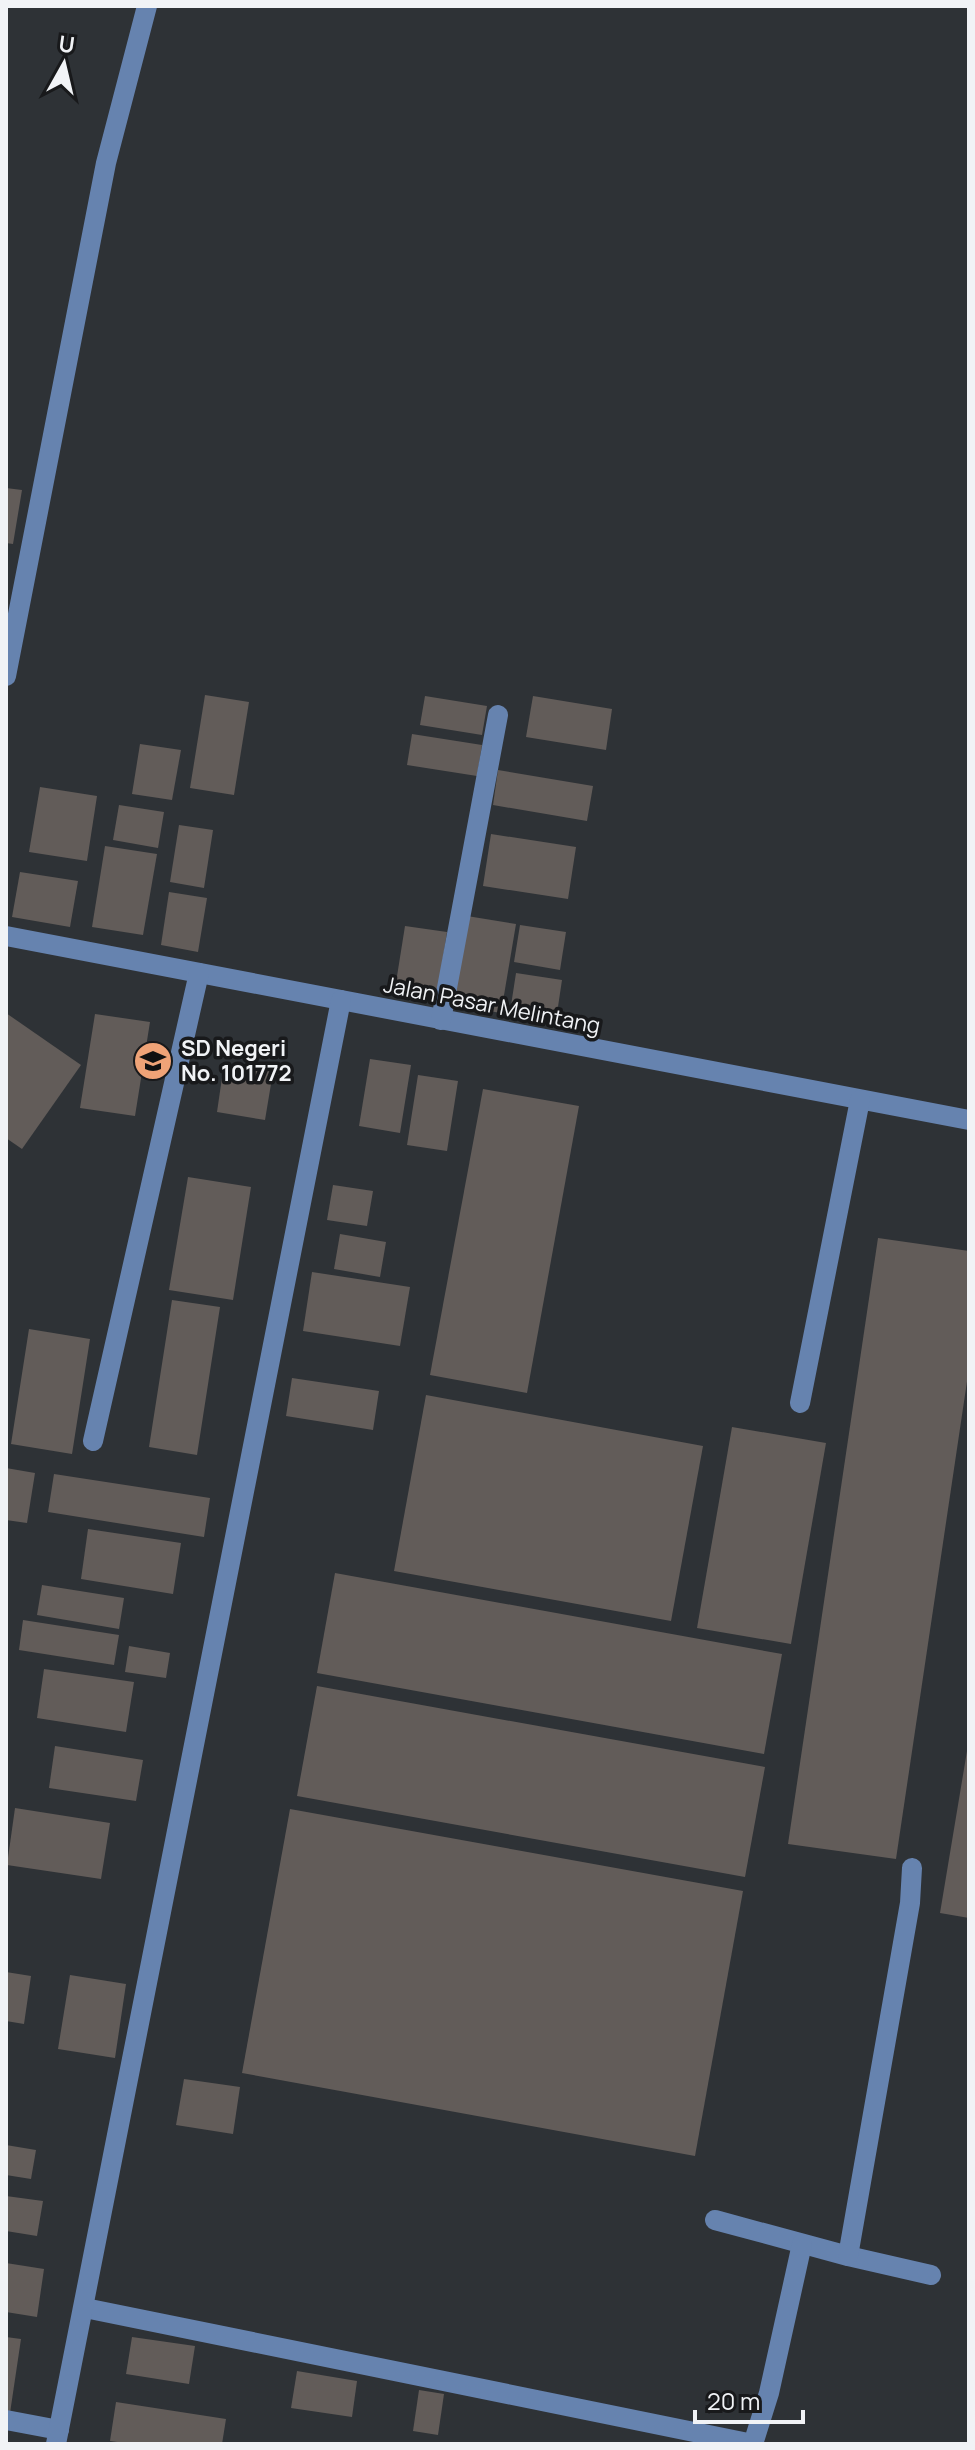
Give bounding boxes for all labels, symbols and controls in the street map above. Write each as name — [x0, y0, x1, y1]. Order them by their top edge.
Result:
north arrow — [24, 24, 104, 104]
text: U — [57, 28, 77, 60]
street label: Jalan Pasar Melintang — [381, 969, 603, 1041]
place label: SD Negeri No. 101772 — [181, 1033, 292, 1088]
school or university icon: SD Negeri No. 101772 — [132, 1040, 174, 1082]
scale bar — [695, 2374, 803, 2424]
text: 20 m — [707, 2384, 760, 2417]

